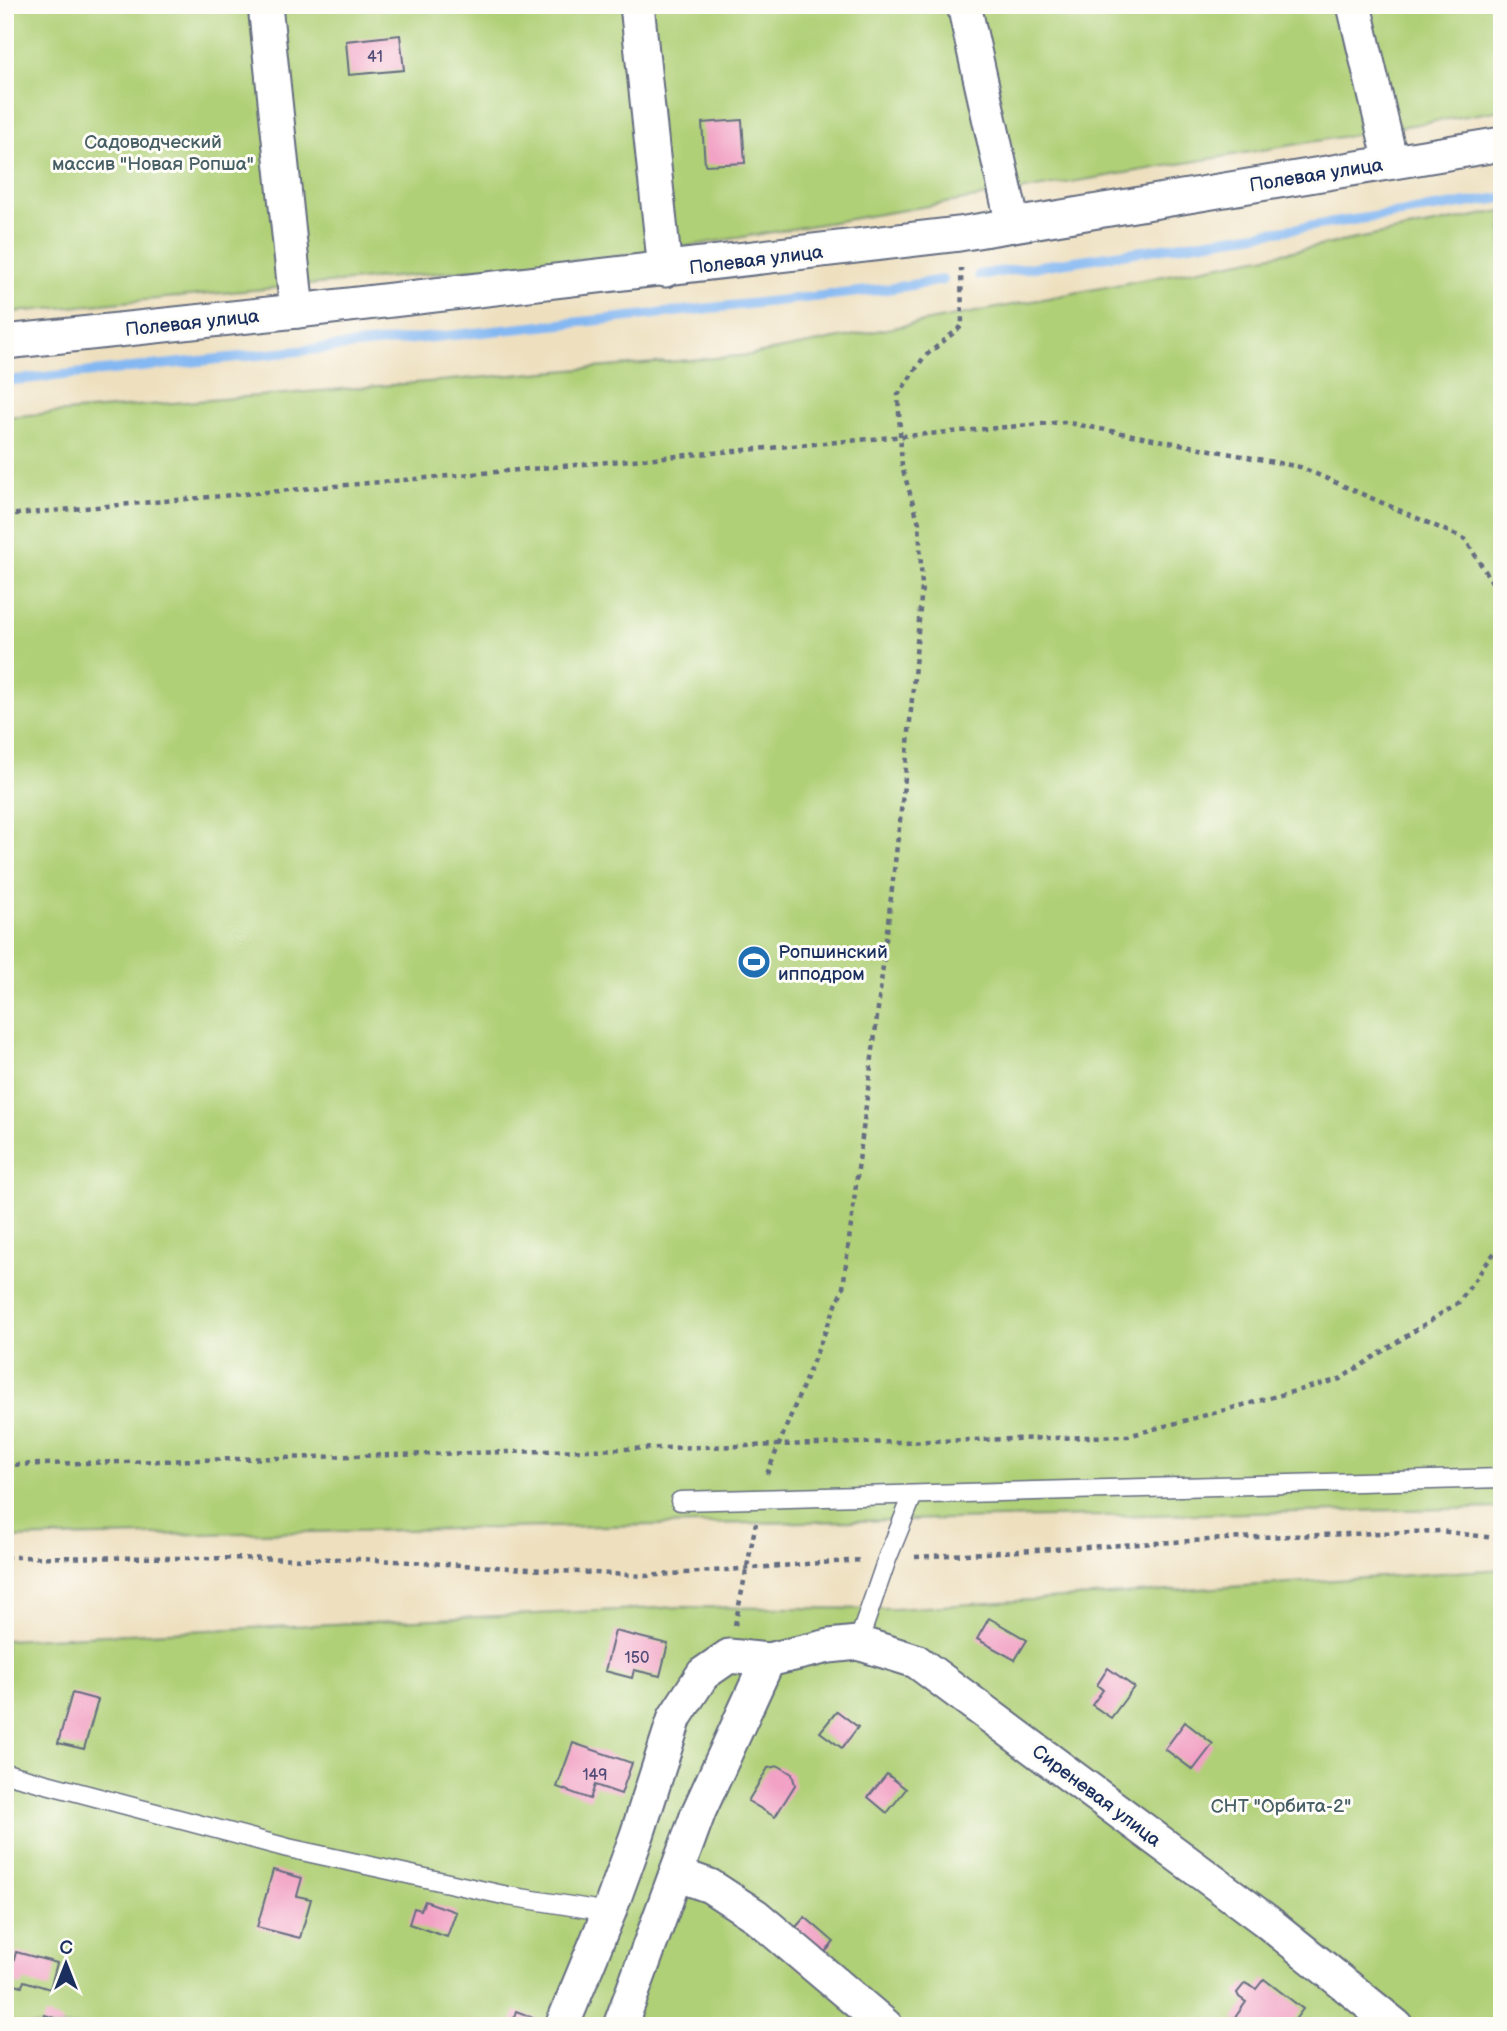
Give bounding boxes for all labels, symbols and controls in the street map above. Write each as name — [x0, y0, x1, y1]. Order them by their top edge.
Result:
house number: 41 — [367, 48, 383, 67]
park label: Садоводческий массив "Новая Ропша" — [52, 131, 254, 176]
street label: Полевая улица — [1248, 154, 1385, 197]
street label: Полевая улица — [688, 241, 824, 280]
street label: Полевая улица — [124, 305, 260, 342]
place label: Ропшинский ипподром — [778, 941, 888, 986]
sports icon: Ропшинский ипподром — [735, 943, 773, 981]
house number: 150 — [625, 1649, 649, 1668]
street label: Сиреневая улица — [1027, 1740, 1165, 1852]
house number: 149 — [582, 1766, 608, 1785]
park label: СНТ "Орбита-2" — [1211, 1795, 1351, 1818]
north arrow — [32, 1930, 102, 2000]
text: С — [59, 1937, 73, 1960]

